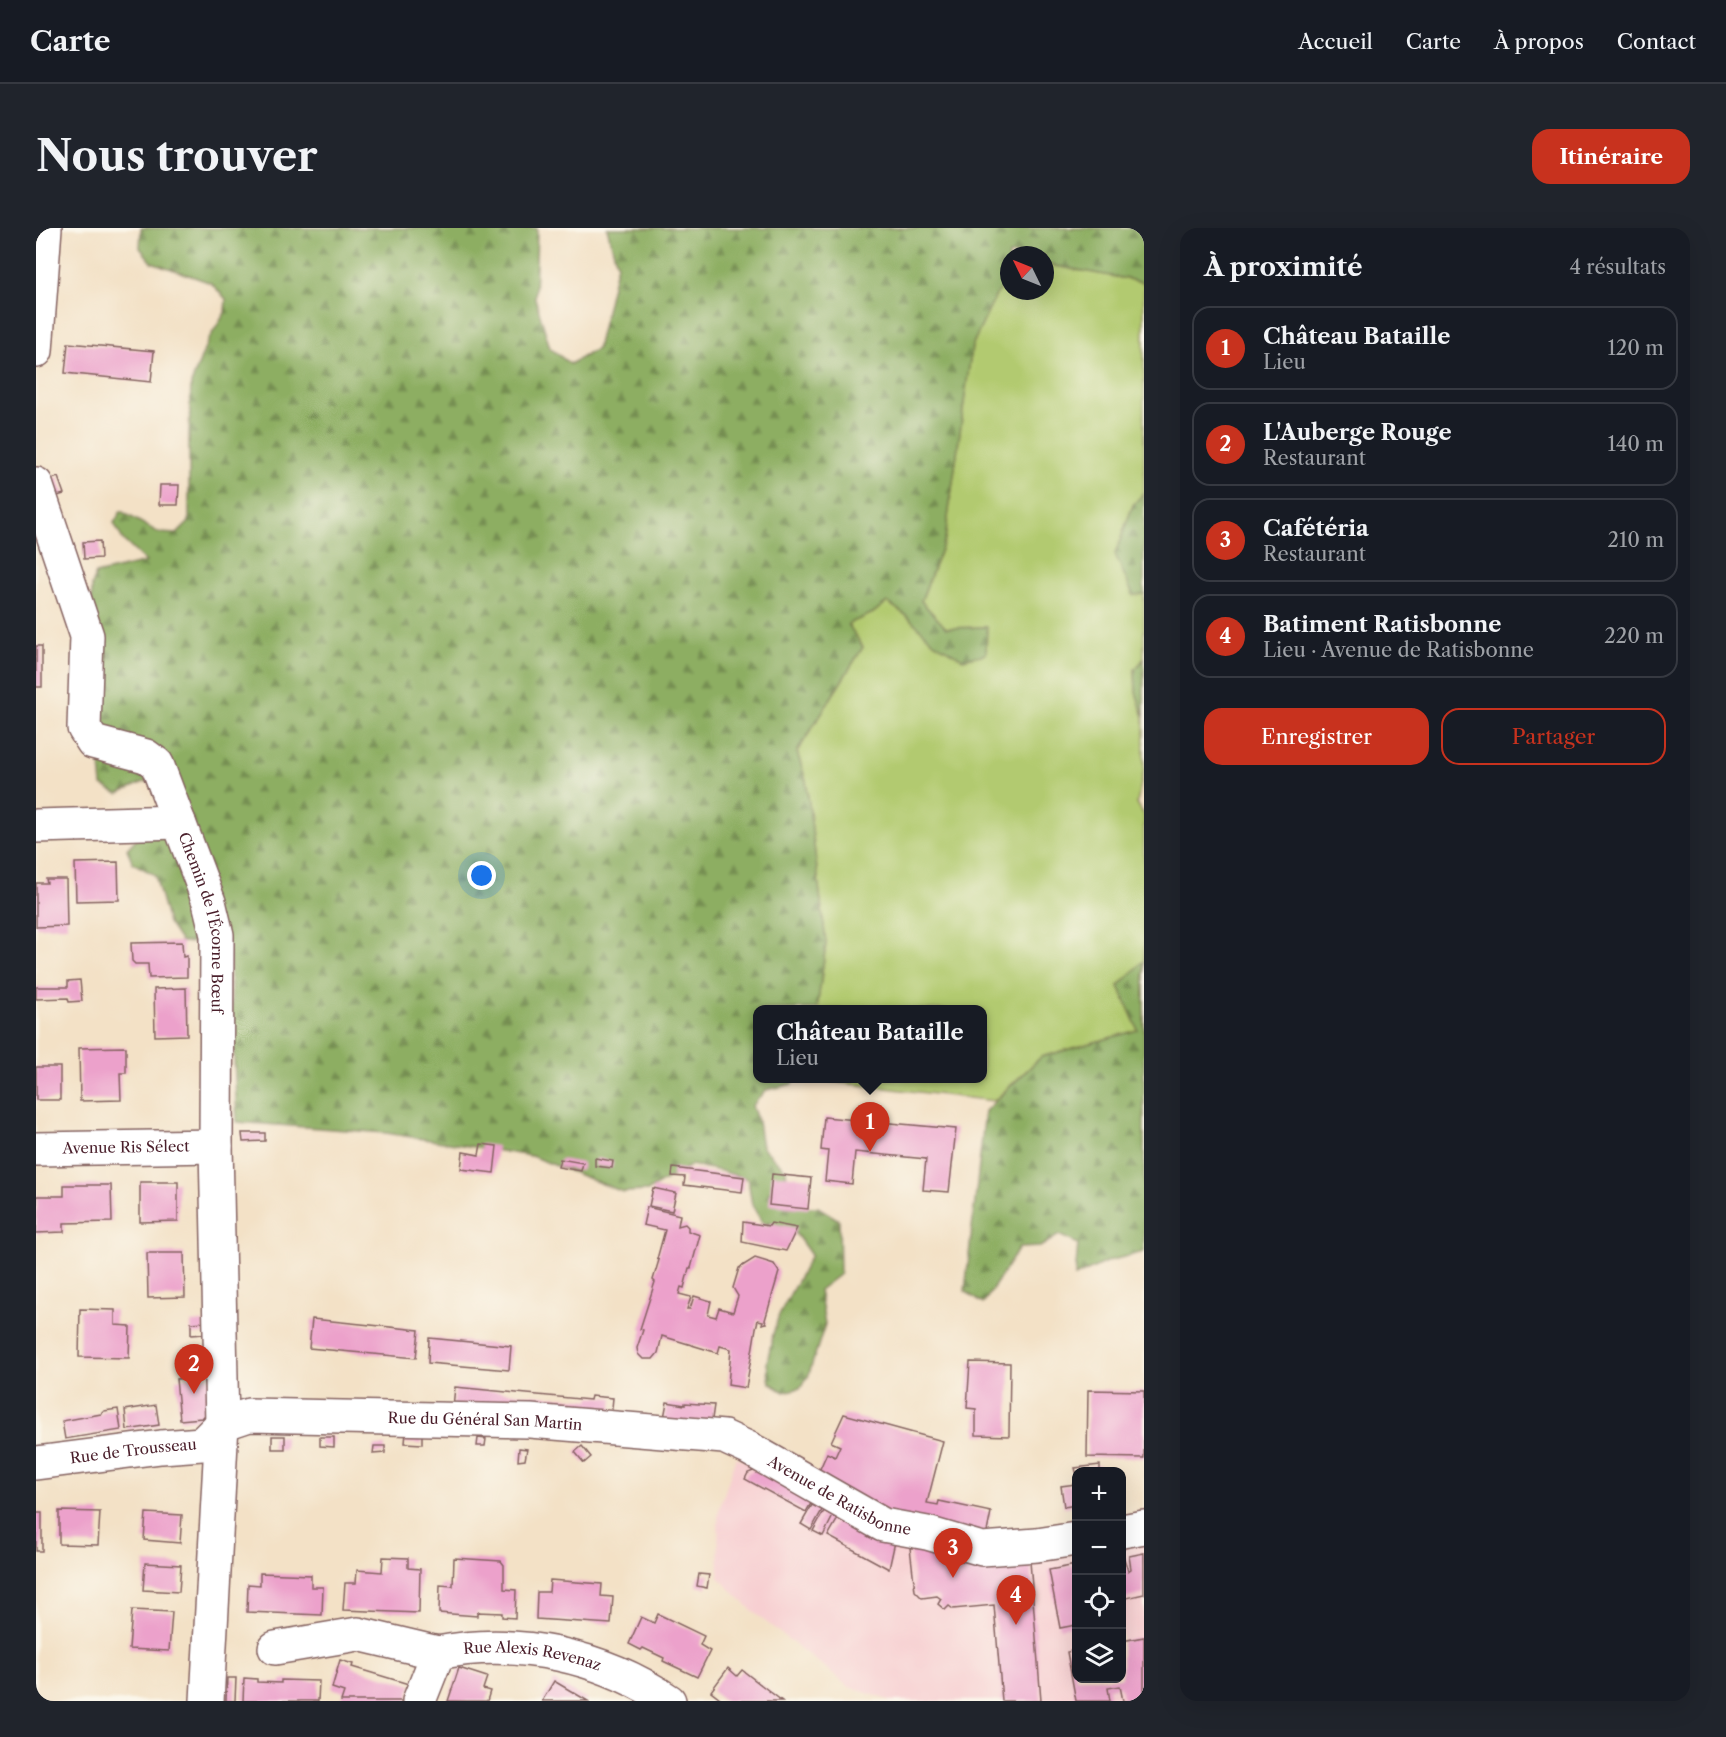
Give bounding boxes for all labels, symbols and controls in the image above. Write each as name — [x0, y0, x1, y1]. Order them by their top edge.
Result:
text: Carte — [30, 24, 110, 58]
text: Accueil — [1298, 29, 1373, 54]
text: Carte — [1406, 29, 1461, 54]
text: À propos — [1494, 29, 1584, 54]
text: Contact — [1617, 29, 1696, 54]
button: Itinéraire — [1532, 129, 1690, 184]
text: Nous trouver — [36, 130, 318, 182]
north arrow — [1000, 246, 1054, 300]
text: À proximité — [1204, 251, 1363, 283]
text: 4 résultats — [1569, 255, 1666, 279]
text: Château Bataille — [1263, 323, 1451, 350]
text: 1 — [1221, 336, 1230, 360]
text: 120 m — [1607, 336, 1664, 360]
text: Lieu — [1263, 350, 1306, 374]
text: L'Auberge Rouge — [1263, 419, 1452, 446]
text: 2 — [1220, 432, 1231, 456]
text: 140 m — [1607, 432, 1664, 456]
text: Restaurant — [1263, 446, 1366, 470]
text: Cafétéria — [1263, 515, 1369, 542]
text: 3 — [1220, 528, 1231, 552]
text: 210 m — [1607, 528, 1664, 552]
text: Restaurant — [1263, 542, 1366, 566]
text: Batiment Ratisbonne — [1263, 611, 1501, 638]
text: 4 — [1220, 624, 1231, 648]
text: 220 m — [1604, 624, 1664, 648]
text: Lieu · Avenue de Ratisbonne — [1263, 638, 1534, 662]
button: Enregistrer — [1204, 708, 1429, 765]
button: Partager — [1441, 708, 1666, 765]
street label: Chemin de l'Écorne Bœuf — [175, 829, 227, 1015]
your location — [467, 861, 496, 890]
popup — [753, 1005, 987, 1083]
text: Château Bataille — [776, 1019, 964, 1046]
text: Lieu — [776, 1046, 819, 1070]
pin: 1 — [850, 1102, 890, 1152]
street label: Avenue Ris Sélect — [61, 1136, 190, 1158]
pin: 2 — [174, 1344, 214, 1394]
street label: Rue du Général San Martin — [388, 1408, 584, 1434]
street label: Rue de Trousseau — [69, 1434, 197, 1468]
street label: Avenue de Ratisbonne — [764, 1451, 913, 1539]
map controls — [1072, 1467, 1126, 1683]
button: + — [1072, 1467, 1126, 1521]
button: − — [1072, 1521, 1126, 1575]
pin: 3 — [934, 1528, 972, 1578]
button: locate — [1072, 1575, 1126, 1629]
pin: 4 — [996, 1576, 1036, 1625]
button: layers — [1072, 1629, 1126, 1683]
street label: Rue Alexis Revenaz — [462, 1637, 604, 1675]

